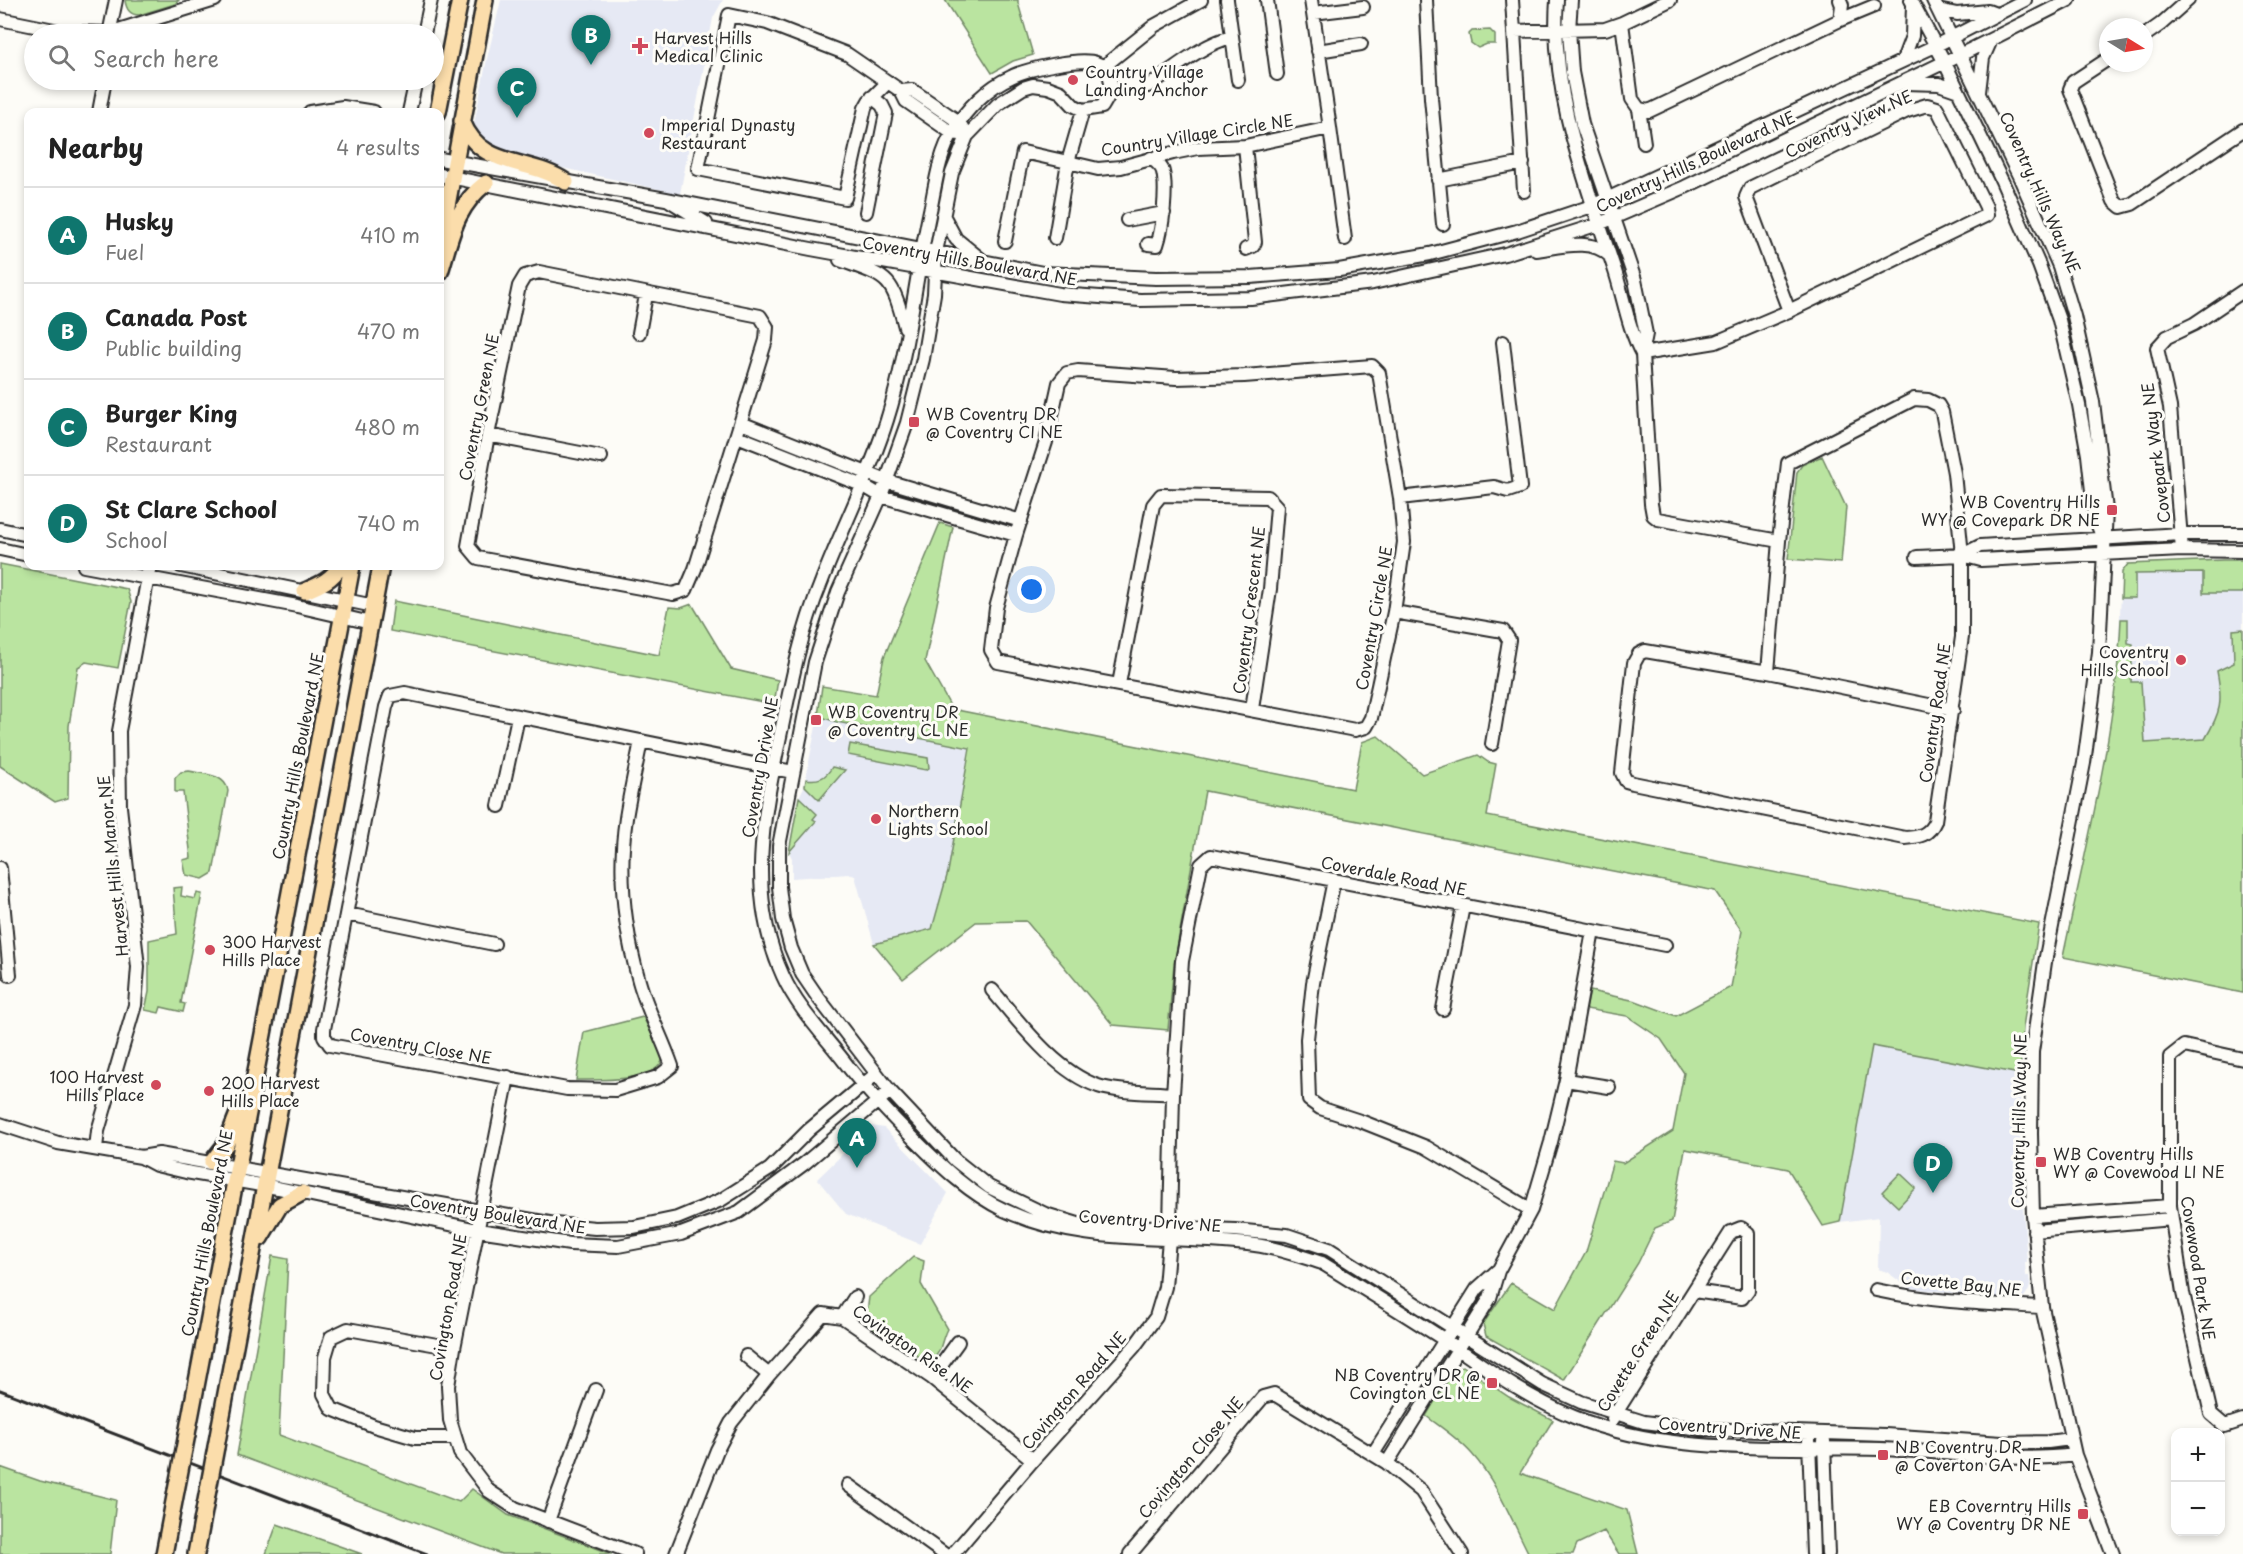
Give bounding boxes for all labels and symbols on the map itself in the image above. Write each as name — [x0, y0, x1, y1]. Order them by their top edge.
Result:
pin: B — [572, 16, 610, 65]
north arrow — [2099, 18, 2153, 72]
place label: Harvest Hills Medical Clinic — [654, 25, 763, 67]
marker: Harvest Hills Medical Clinic — [631, 37, 649, 55]
place label: Country Village Landing Anchor — [1085, 59, 1208, 101]
pin: C — [498, 68, 536, 118]
marker: Country Village Landing Anchor — [1066, 73, 1080, 87]
street label: Coventry View NE — [1780, 83, 1916, 163]
street label: Coventry Hills Boulevard NE — [1591, 104, 1799, 218]
street label: Country Village Circle NE — [1099, 107, 1295, 161]
street label: Coventry Hills Way NE — [1994, 107, 2088, 277]
place label: Imperial Dynasty Restaurant — [661, 112, 795, 154]
marker: Imperial Dynasty Restaurant — [642, 126, 656, 140]
street label: Coventry Hills Boulevard NE — [861, 229, 1079, 291]
street label: Coventry Green NE — [452, 331, 504, 483]
street label: Covepark Way NE — [2134, 381, 2176, 525]
place label: WB Coventry DR @ Coventry CI NE — [926, 401, 1063, 443]
marker: WB Coventry DR @ Coventry CI NE — [907, 415, 921, 429]
place label: WB Coventry Hills WY @ Covepark DR NE — [1921, 489, 2100, 531]
marker: WB Coventry Hills WY @ Covepark DR NE — [2105, 503, 2119, 517]
street label: Coventry Crescent NE — [1226, 525, 1270, 695]
street label: Coventry Circle NE — [1348, 544, 1398, 692]
your location — [1017, 575, 1046, 604]
place label: Coventry Hills School — [2081, 639, 2169, 681]
street label: Coventry Road NE — [1912, 641, 1956, 785]
street label: Country Hills Boulevard NE — [265, 650, 329, 862]
marker: Coventry Hills School — [2174, 653, 2188, 667]
street label: Coventry Drive NE — [735, 694, 783, 840]
place label: WB Coventry DR @ Coventry CL NE — [828, 699, 969, 741]
marker: WB Coventry DR @ Coventry CL NE — [809, 713, 823, 727]
street label: Harvest Hills Manor NE — [91, 774, 133, 958]
place label: Northern Lights School — [888, 798, 988, 840]
marker: Northern Lights School — [869, 812, 883, 826]
street label: Coverdale Road NE — [1319, 849, 1469, 901]
place label: 300 Harvest Hills Place — [222, 929, 321, 971]
marker: 300 Harvest Hills Place — [203, 943, 217, 957]
street label: Coventry Close NE — [348, 1021, 494, 1069]
street label: Coventry Hills Way NE — [2004, 1033, 2032, 1209]
place label: 100 Harvest Hills Place — [49, 1064, 144, 1106]
place label: 200 Harvest Hills Place — [221, 1070, 320, 1112]
marker: 100 Harvest Hills Place — [149, 1078, 163, 1092]
marker: 200 Harvest Hills Place — [202, 1084, 216, 1098]
pin: A — [838, 1118, 876, 1168]
street label: Country Hills Boulevard NE — [174, 1127, 238, 1339]
place label: WB Coventry Hills WY @ Covewood LI NE — [2053, 1141, 2225, 1183]
pin: D — [1914, 1144, 1952, 1193]
marker: WB Coventry Hills WY @ Covewood LI NE — [2034, 1155, 2048, 1169]
street label: Coventry Boulevard NE — [408, 1187, 588, 1239]
street label: Covewood Park NE — [2176, 1194, 2222, 1342]
street label: Coventry Drive NE — [1078, 1203, 1222, 1237]
street label: Covington Road NE — [422, 1231, 472, 1383]
street label: Covette Bay NE — [1899, 1265, 2023, 1301]
street label: Covette Green NE — [1590, 1286, 1684, 1416]
street label: Covington Rise NE — [848, 1298, 978, 1398]
street label: Covington Road NE — [1015, 1326, 1131, 1454]
place label: NB Coventry DR @ Covington CL NE — [1334, 1362, 1480, 1404]
marker: NB Coventry DR @ Covington CL NE — [1485, 1376, 1499, 1390]
street label: Covington Close NE — [1132, 1391, 1248, 1523]
street label: Coventry Drive NE — [1658, 1410, 1802, 1444]
place label: NB Coventry DR @ Coverton GA NE — [1895, 1434, 2042, 1476]
marker: NB Coventry DR @ Coverton GA NE — [1876, 1448, 1890, 1462]
place label: EB Coverntry Hills WY @ Coventry DR NE — [1896, 1493, 2071, 1535]
marker: EB Coverntry Hills WY @ Coventry DR NE — [2076, 1507, 2090, 1521]

